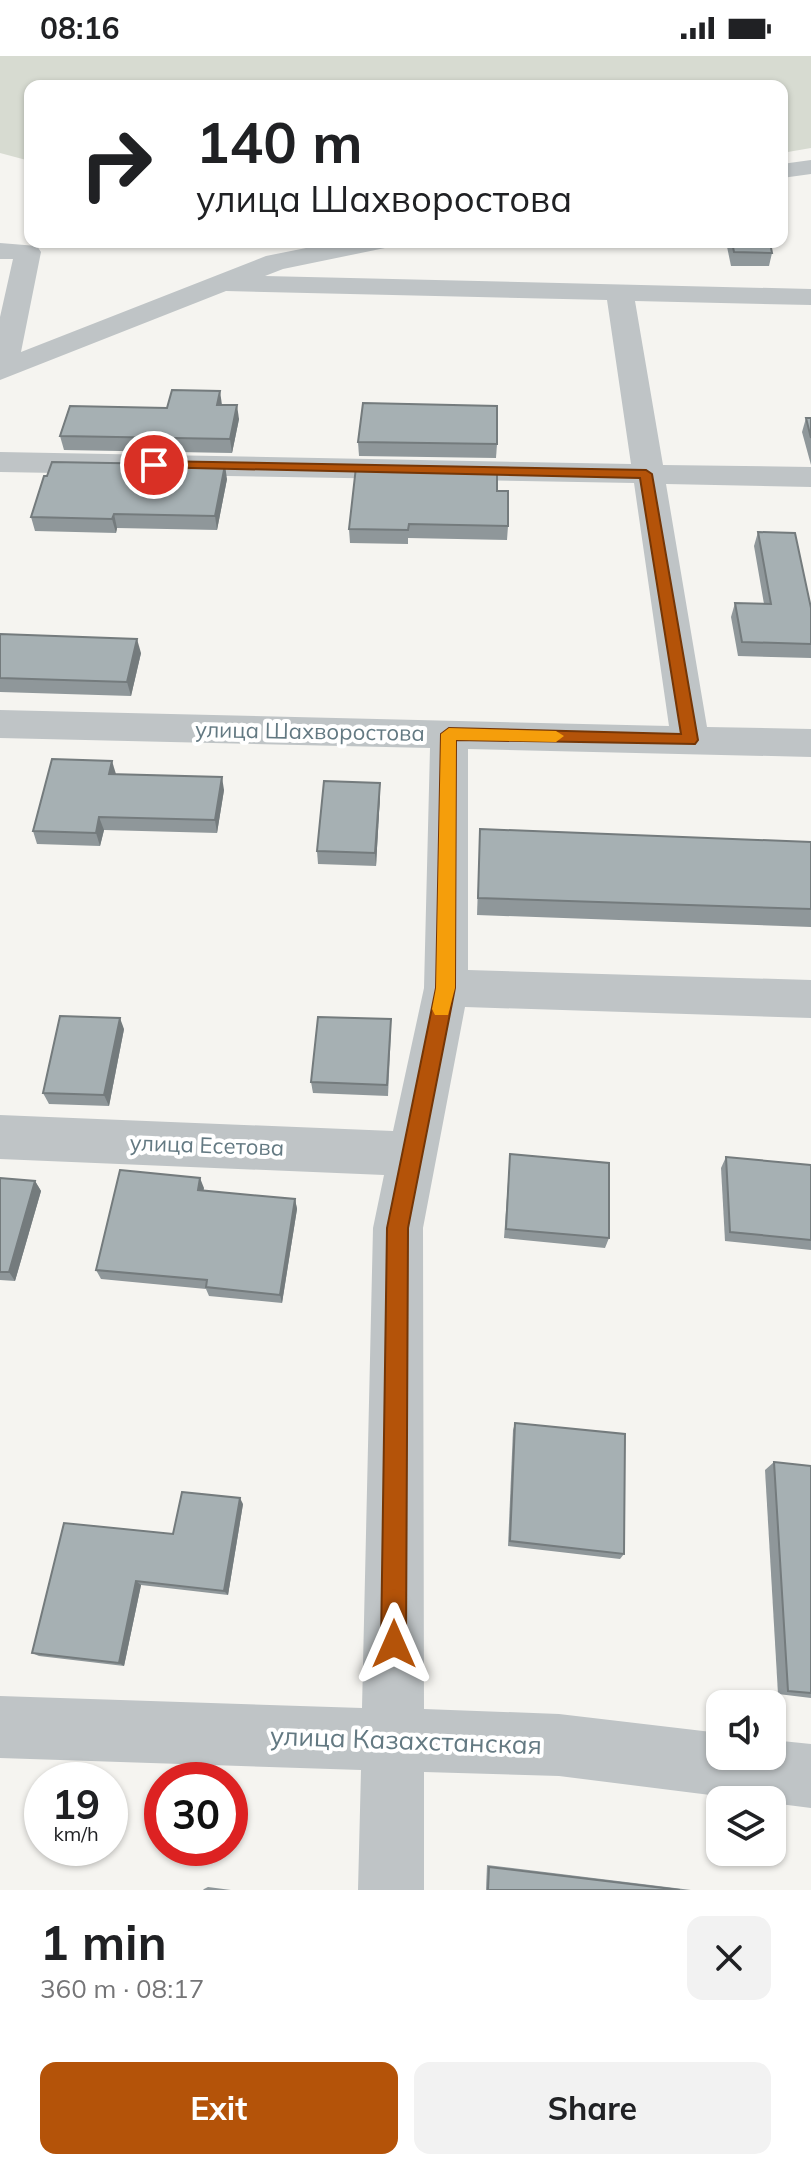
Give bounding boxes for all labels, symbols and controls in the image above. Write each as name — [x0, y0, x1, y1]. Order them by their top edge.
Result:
text: 08:16 — [40, 9, 119, 47]
text: 140 m — [196, 107, 363, 177]
icon: right — [64, 112, 168, 216]
text: улица Шахворостова — [196, 176, 572, 221]
pin — [120, 431, 188, 499]
icon: arrive — [132, 443, 176, 487]
street label: улица Шахворостова — [195, 715, 425, 747]
street label: улица Есетова — [129, 1128, 285, 1162]
position arrow — [352, 1602, 436, 1686]
map controls — [706, 1690, 786, 1866]
button: sound — [706, 1690, 786, 1770]
street label: улица Казахстанская — [269, 1719, 543, 1761]
speed limit sign: 30 — [144, 1762, 248, 1866]
text: 19 — [52, 1779, 100, 1829]
button: layers — [706, 1786, 786, 1866]
text: km/h — [53, 1821, 99, 1846]
text: 1 min — [40, 1912, 167, 1972]
button: close — [687, 1916, 771, 2000]
text: 360 m · 08:17 — [40, 1972, 204, 2005]
button: Exit — [40, 2062, 398, 2154]
button: Share — [414, 2062, 771, 2154]

